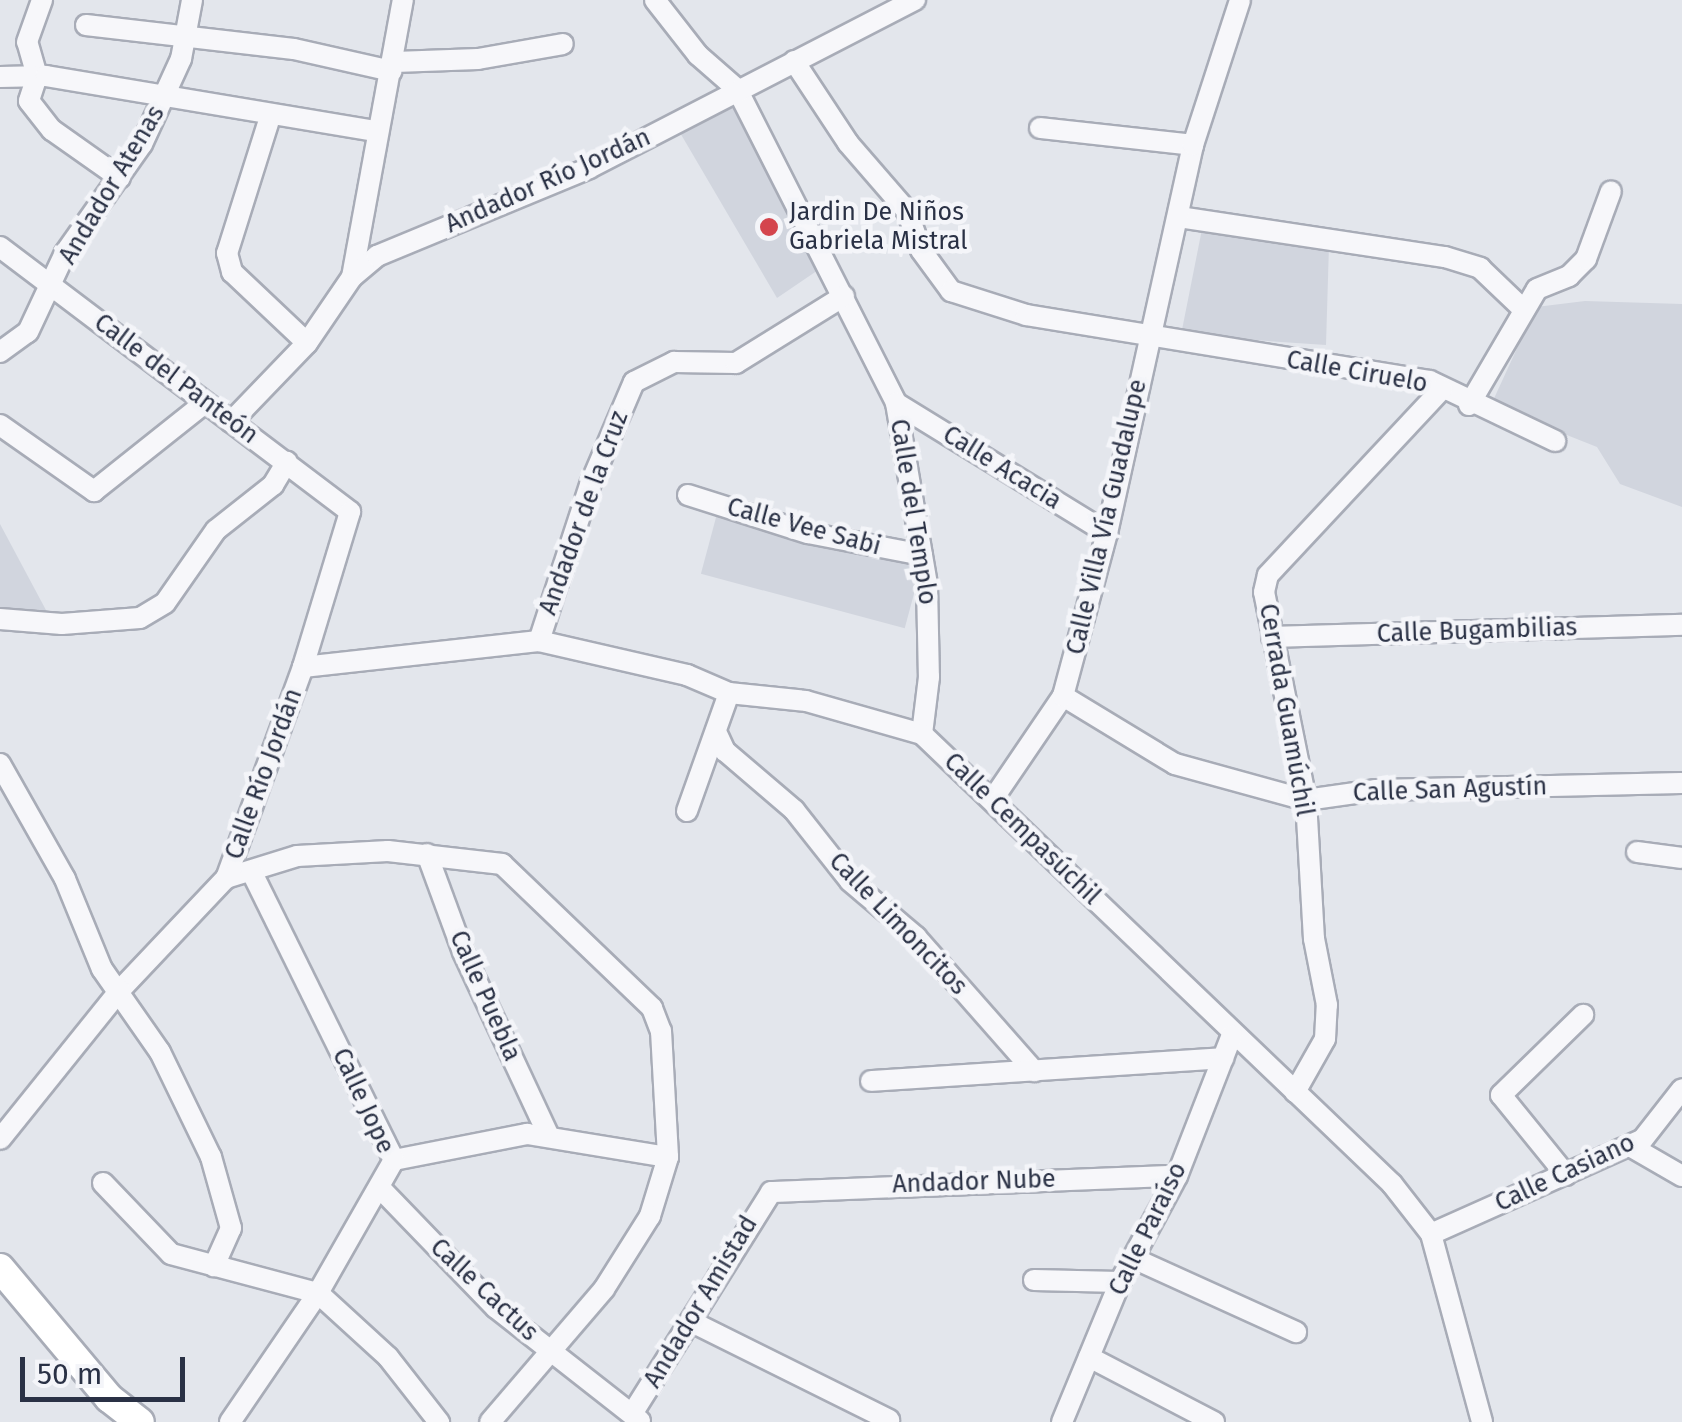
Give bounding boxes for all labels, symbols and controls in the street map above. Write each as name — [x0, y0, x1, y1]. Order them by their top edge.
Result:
street label: Andador Atenas — [53, 100, 171, 270]
street label: Andador Río Jordán — [441, 122, 655, 240]
place label: Jardin De Niños Gabriela Mistral — [789, 198, 968, 257]
marker: Jardin De Niños Gabriela Mistral — [758, 216, 780, 238]
street label: Calle del Panteón — [88, 308, 264, 450]
street label: Calle Ciruelo — [1284, 345, 1430, 399]
street label: Calle Villa Vía Guadalupe — [1061, 376, 1153, 658]
street label: Andador de la Cruz — [533, 407, 635, 619]
street label: Calle del Templo — [884, 417, 942, 607]
street label: Calle Acacia — [937, 420, 1067, 516]
street label: Calle Vee Sabi — [724, 492, 884, 562]
street label: Cerrada Guamúchil — [1253, 601, 1319, 819]
street label: Calle Bugambilias — [1376, 613, 1578, 649]
street label: Calle Río Jordán — [219, 684, 309, 864]
street label: Calle Cempasúchil — [938, 747, 1106, 911]
street label: Calle San Agustín — [1352, 772, 1548, 808]
street label: Calle Limoncitos — [823, 847, 973, 1001]
street label: Calle Puebla — [443, 926, 527, 1066]
street label: Calle Jope — [326, 1044, 400, 1158]
street label: Calle Casiano — [1490, 1128, 1640, 1218]
street label: Calle Paraíso — [1103, 1158, 1193, 1300]
street label: Andador Nube — [892, 1164, 1056, 1200]
street label: Andador Amistad — [638, 1211, 764, 1393]
street label: Calle Cactus — [424, 1233, 544, 1347]
scale bar — [25, 1337, 190, 1399]
text: 50 m — [37, 1356, 102, 1392]

